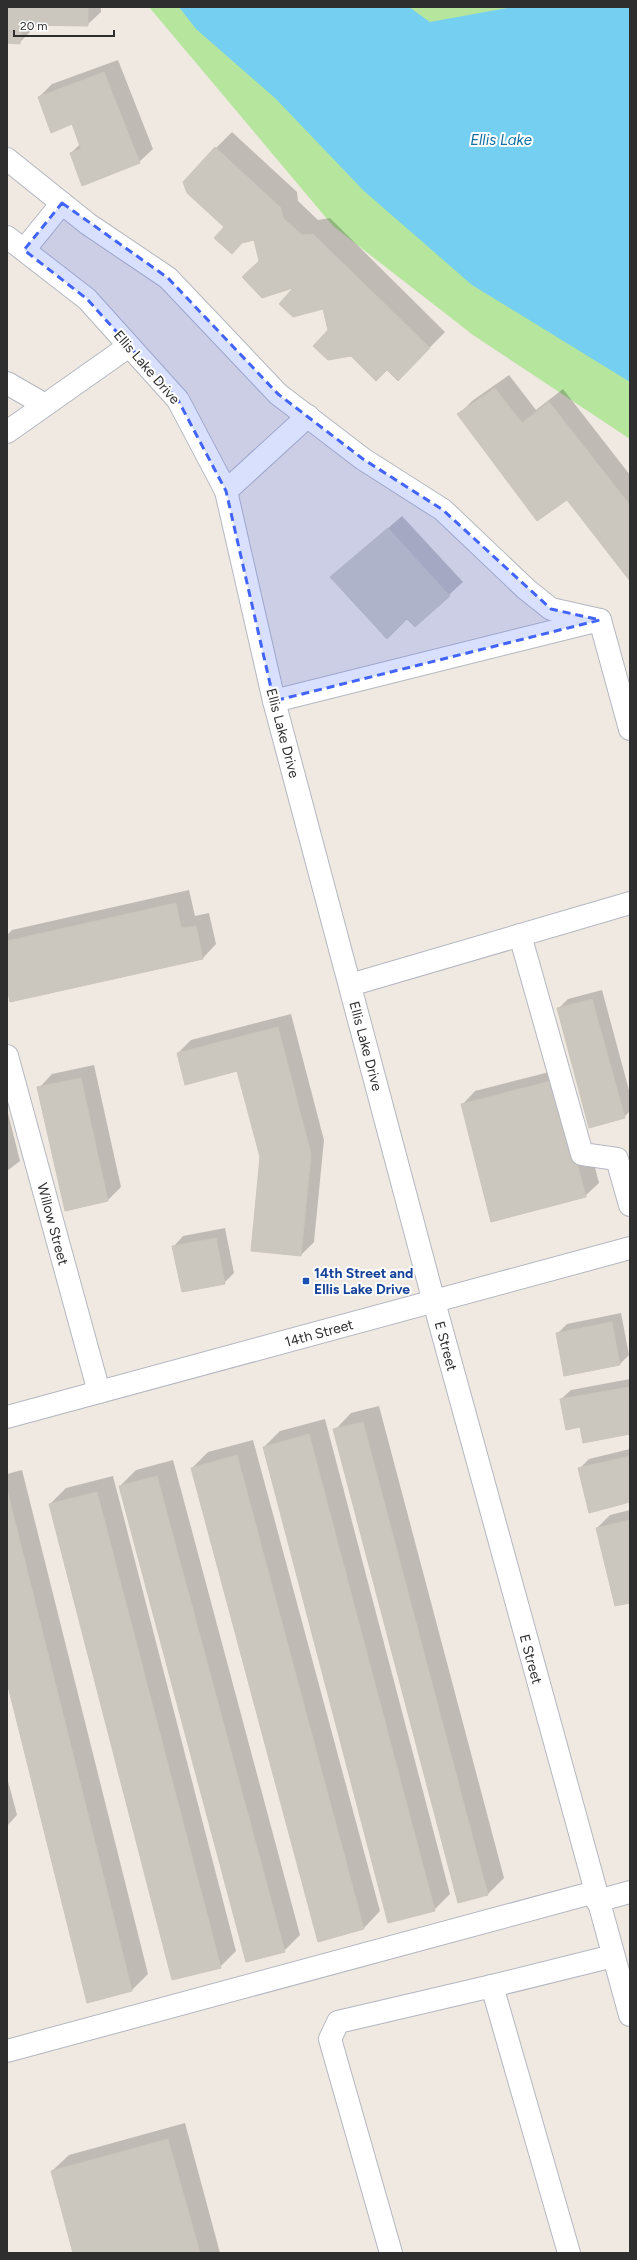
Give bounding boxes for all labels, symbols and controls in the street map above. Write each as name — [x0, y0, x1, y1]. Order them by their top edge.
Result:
scale bar — [14, 12, 114, 38]
text: 20 m — [20, 19, 48, 33]
water label: Ellis Lake — [470, 131, 532, 149]
street label: Ellis Lake Drive — [110, 327, 184, 408]
street label: Ellis Lake Drive — [262, 686, 303, 780]
street label: Ellis Lake Drive — [345, 999, 386, 1093]
street label: Willow Street — [33, 1181, 72, 1267]
place label: 14th Street and Ellis Lake Drive — [314, 1265, 413, 1298]
marker: 14th Street and Ellis Lake Drive — [301, 1276, 311, 1286]
street label: 14th Street — [283, 1316, 355, 1351]
street label: E Street — [431, 1319, 460, 1373]
street label: E Street — [516, 1632, 545, 1686]

